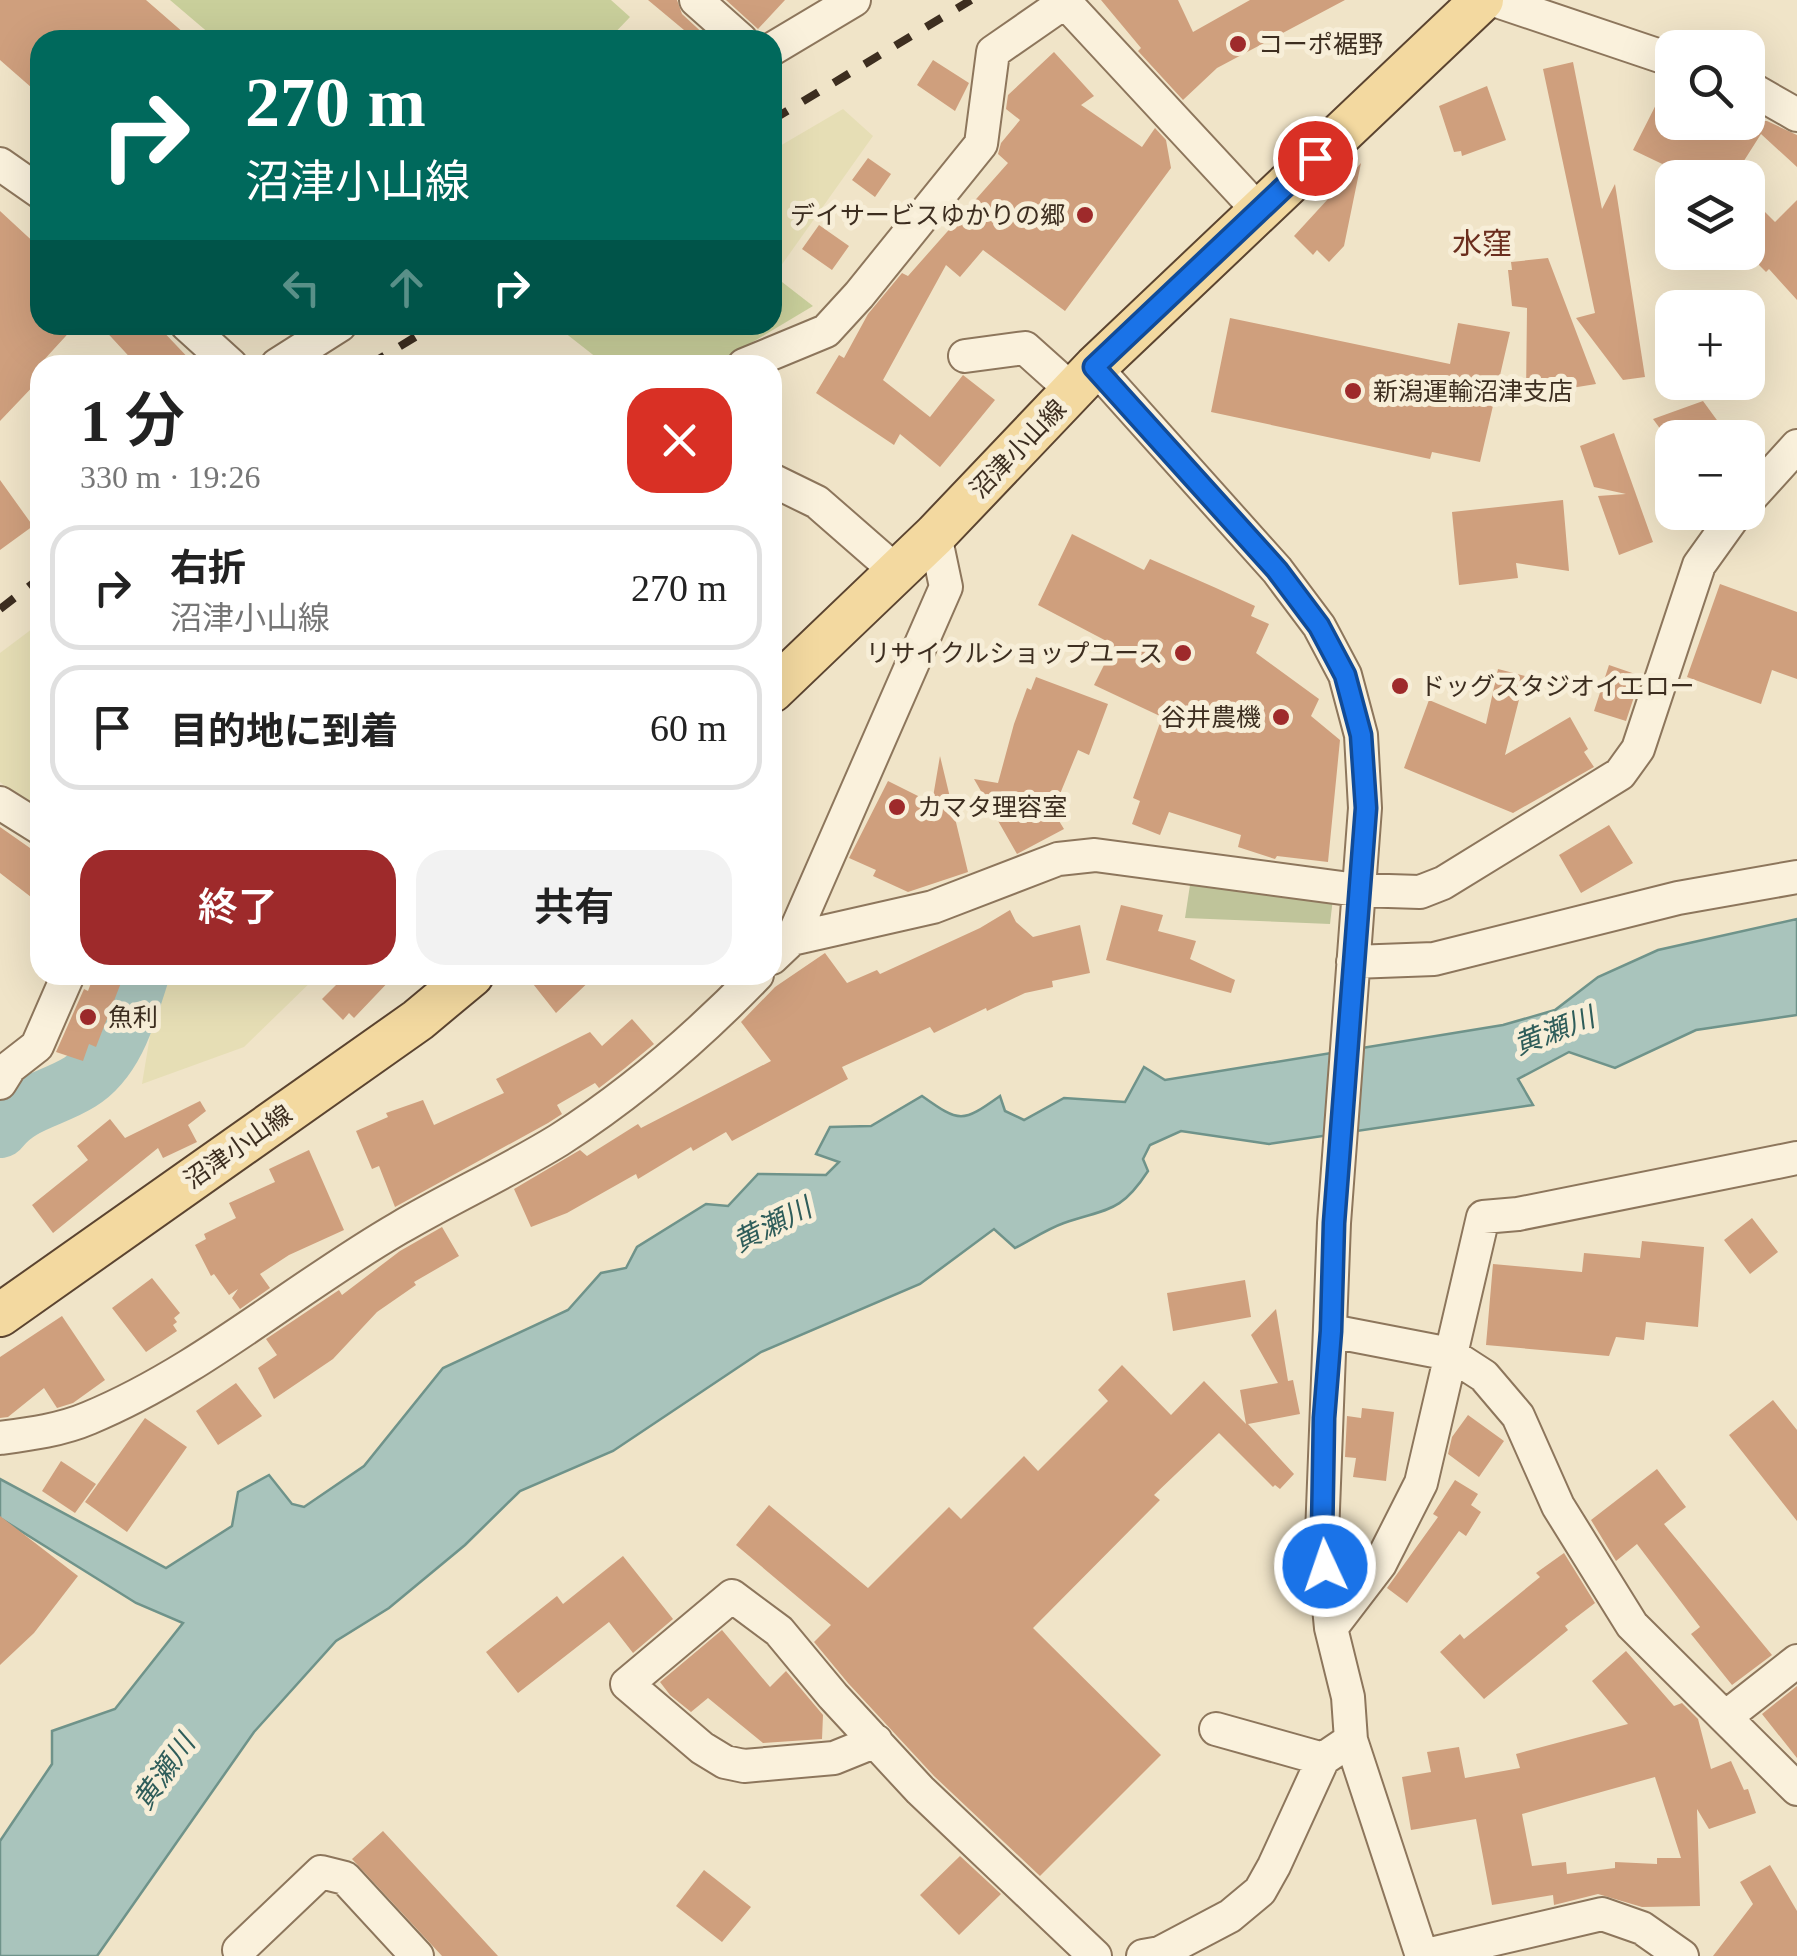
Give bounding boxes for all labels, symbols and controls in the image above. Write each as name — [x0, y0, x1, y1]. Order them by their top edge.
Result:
map controls — [1655, 30, 1765, 530]
button: search — [1655, 30, 1765, 140]
place label: コーポ裾野 — [1258, 31, 1383, 58]
marker: コーポ裾野 — [1227, 33, 1249, 55]
text: 270 m — [245, 64, 426, 141]
icon: right — [80, 70, 210, 200]
pin — [1273, 116, 1358, 201]
icon: arrive — [1288, 131, 1343, 186]
text: 沼津小山線 — [245, 157, 470, 207]
button: layers — [1655, 160, 1765, 270]
place label: デイサービスゆかりの郷 — [790, 202, 1065, 229]
marker: デイサービスゆかりの郷 — [1074, 204, 1096, 226]
district label: 水窪 — [1452, 227, 1512, 260]
icon: left — [274, 260, 329, 315]
icon: ahead — [379, 260, 434, 315]
icon: right — [484, 260, 539, 315]
button: + — [1655, 290, 1765, 400]
place label: 新潟運輸沼津支店 — [1373, 378, 1573, 405]
marker: 新潟運輸沼津支店 — [1342, 380, 1364, 402]
text: 1 分 — [80, 388, 185, 454]
button: close — [627, 388, 732, 493]
street label: 沼津小山線 — [965, 395, 1071, 503]
button: − — [1655, 420, 1765, 530]
text: 330 m · 19:26 — [80, 459, 260, 495]
text: 右折 — [170, 547, 246, 589]
icon: right — [85, 560, 140, 615]
text: 270 m — [631, 567, 727, 609]
text: 沼津小山線 — [170, 600, 330, 636]
place label: リサイクルショップユース — [865, 640, 1163, 667]
marker: リサイクルショップユース — [1172, 642, 1194, 664]
place label: ドッグスタジオイエロー — [1420, 673, 1695, 700]
marker: ドッグスタジオイエロー — [1389, 675, 1411, 697]
icon: arrive — [85, 700, 140, 755]
place label: 谷井農機 — [1161, 704, 1261, 731]
marker: 谷井農機 — [1270, 706, 1292, 728]
text: 60 m — [650, 707, 727, 749]
text: 目的地に到着 — [170, 710, 398, 752]
place label: カマタ理容室 — [917, 794, 1067, 821]
marker: カマタ理容室 — [886, 796, 908, 818]
button: 終了 — [80, 850, 396, 965]
button: 共有 — [416, 850, 732, 965]
water label: 黄瀬川 — [1509, 1000, 1602, 1061]
place label: 魚利 — [108, 1004, 158, 1031]
marker: 魚利 — [77, 1006, 99, 1028]
street label: 沼津小山線 — [179, 1100, 297, 1194]
water label: 黄瀬川 — [728, 1191, 819, 1258]
position arrow — [1273, 1514, 1377, 1618]
water label: 黄瀬川 — [127, 1726, 203, 1815]

